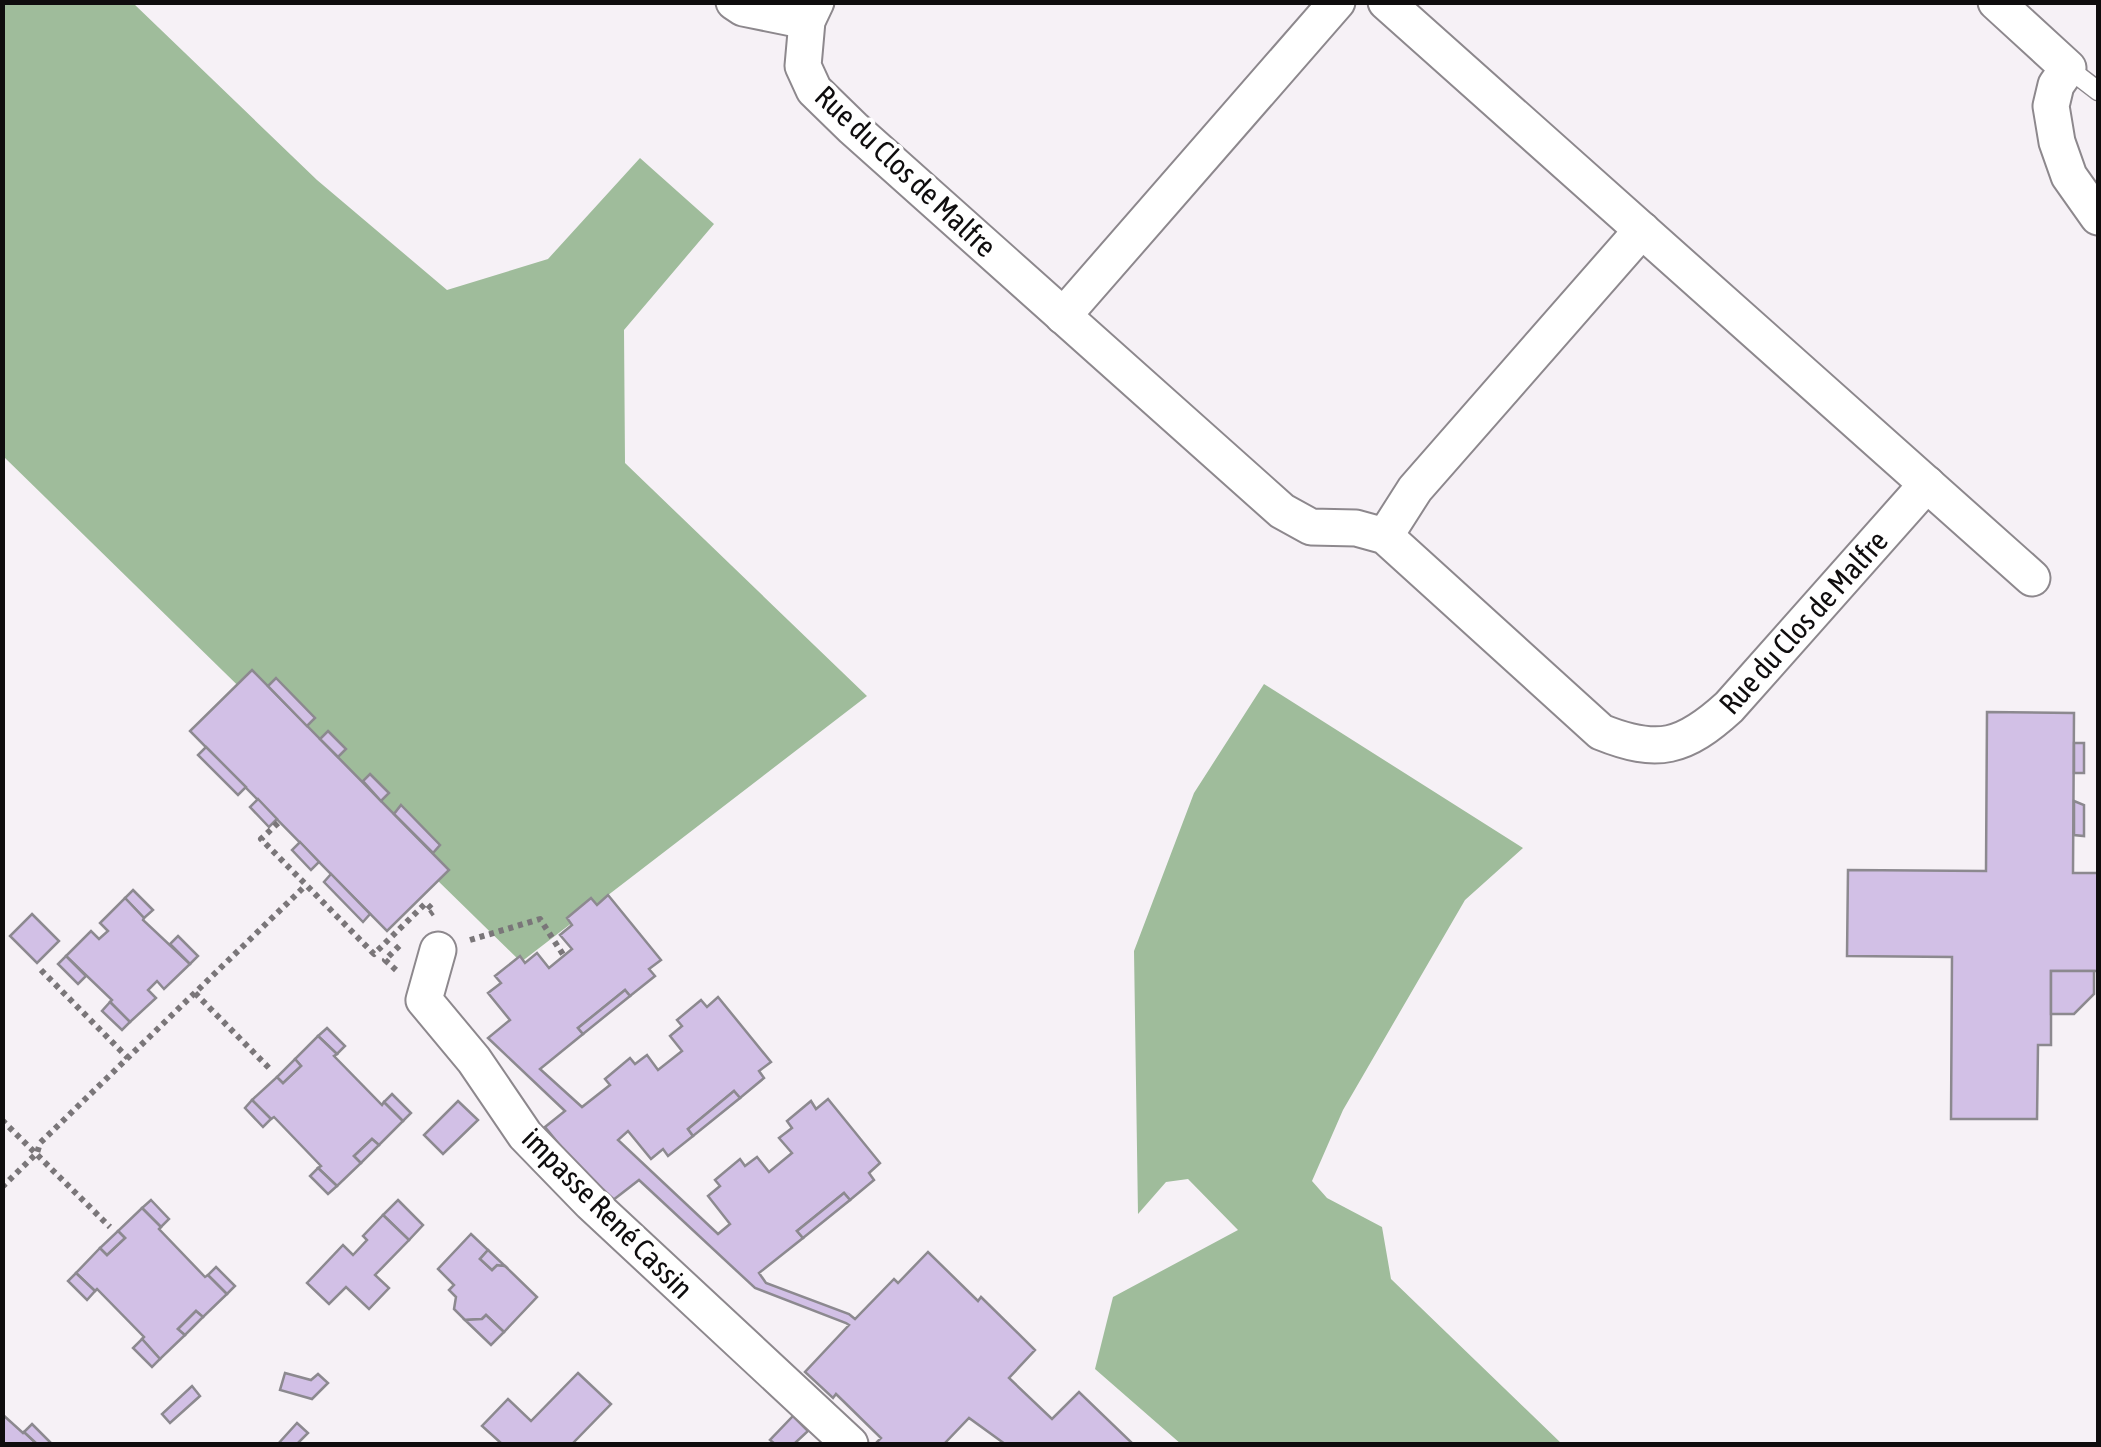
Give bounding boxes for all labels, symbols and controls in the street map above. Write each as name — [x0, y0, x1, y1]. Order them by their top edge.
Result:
street label: Rue du Clos de Malfre — [809, 79, 1003, 263]
street label: Rue du Clos de Malfre — [1712, 523, 1894, 721]
street label: impasse René Cassin — [516, 1121, 700, 1305]

